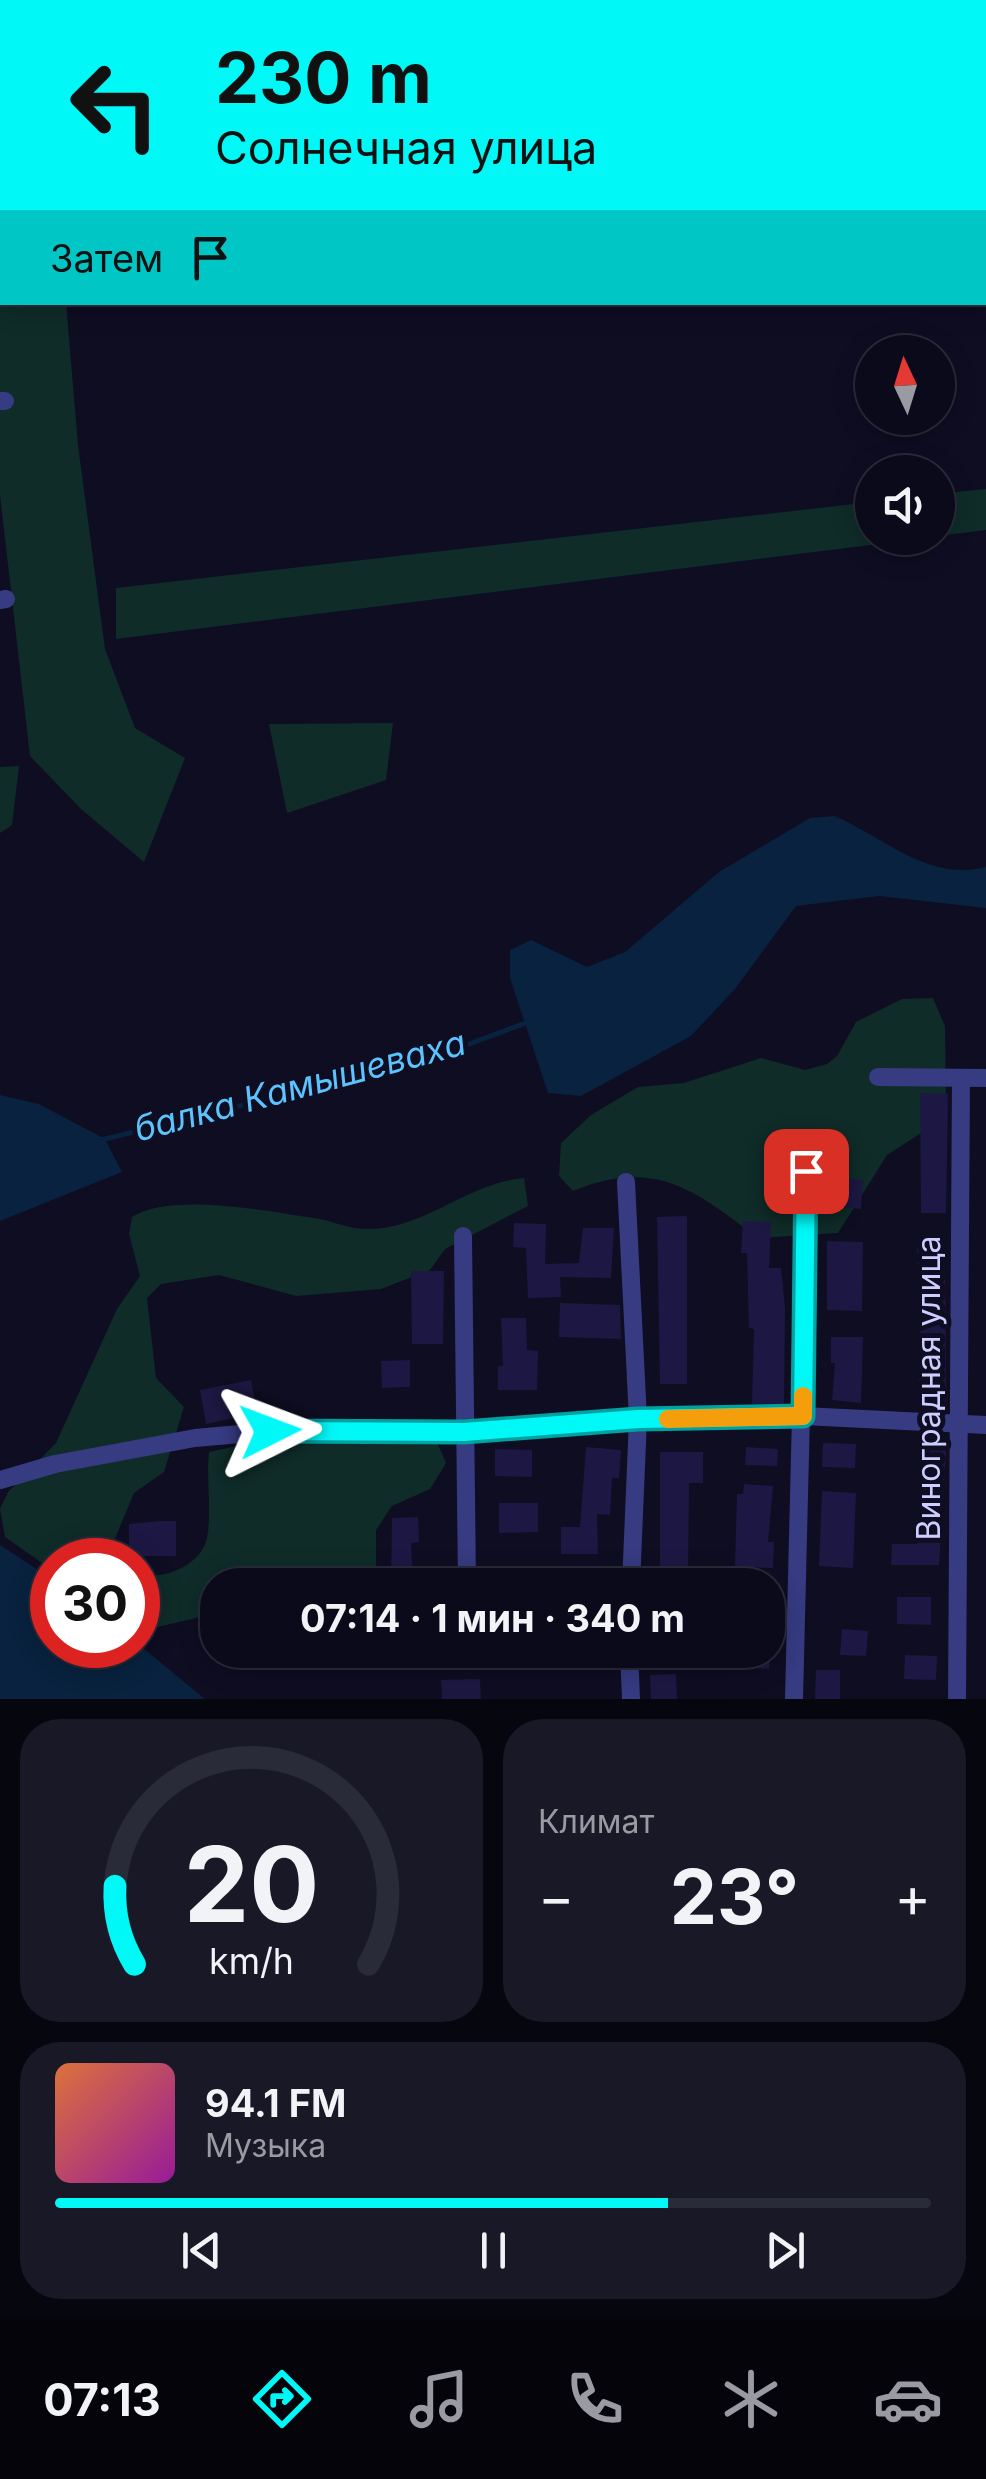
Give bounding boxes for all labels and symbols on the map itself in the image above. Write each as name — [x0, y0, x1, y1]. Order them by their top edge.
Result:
north arrow — [855, 335, 955, 435]
water label: балка Камышеваха — [129, 1021, 470, 1149]
pin — [764, 1129, 849, 1214]
street label: Виноградная улица — [909, 1236, 948, 1540]
position arrow — [218, 1379, 322, 1483]
speed limit sign: 30 — [30, 1538, 160, 1668]

